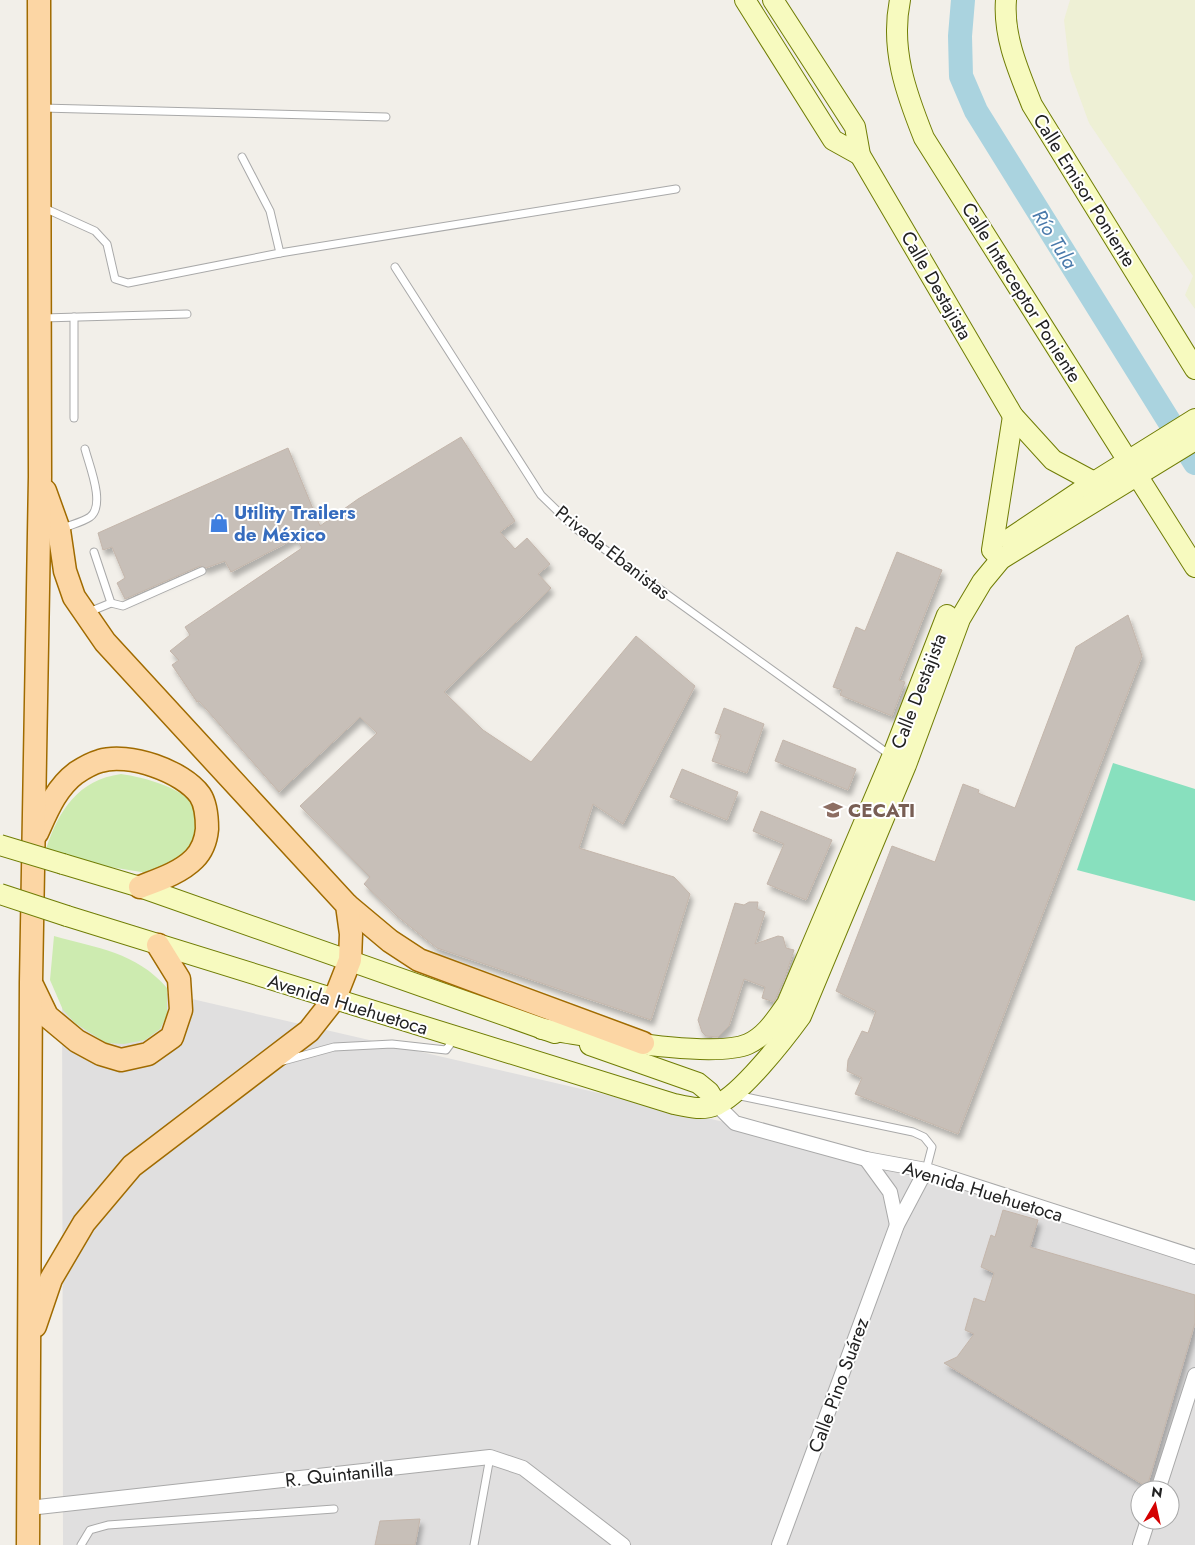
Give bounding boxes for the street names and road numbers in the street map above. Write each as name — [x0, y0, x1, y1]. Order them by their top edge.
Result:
street label: Calle Emisor Poniente — [1026, 108, 1143, 272]
street label: Calle Interceptor Poniente — [955, 197, 1088, 388]
street label: Calle Destajista — [895, 226, 979, 345]
street label: Privada Ebanistas — [550, 499, 676, 606]
street label: Calle Destajista — [884, 630, 953, 753]
street label: Avenida Huehuetoca — [264, 967, 431, 1042]
street label: Avenida Huehuetoca — [899, 1154, 1066, 1229]
street label: Calle Pino Suárez — [802, 1314, 876, 1456]
street label: R. Quintanilla — [284, 1455, 394, 1494]

